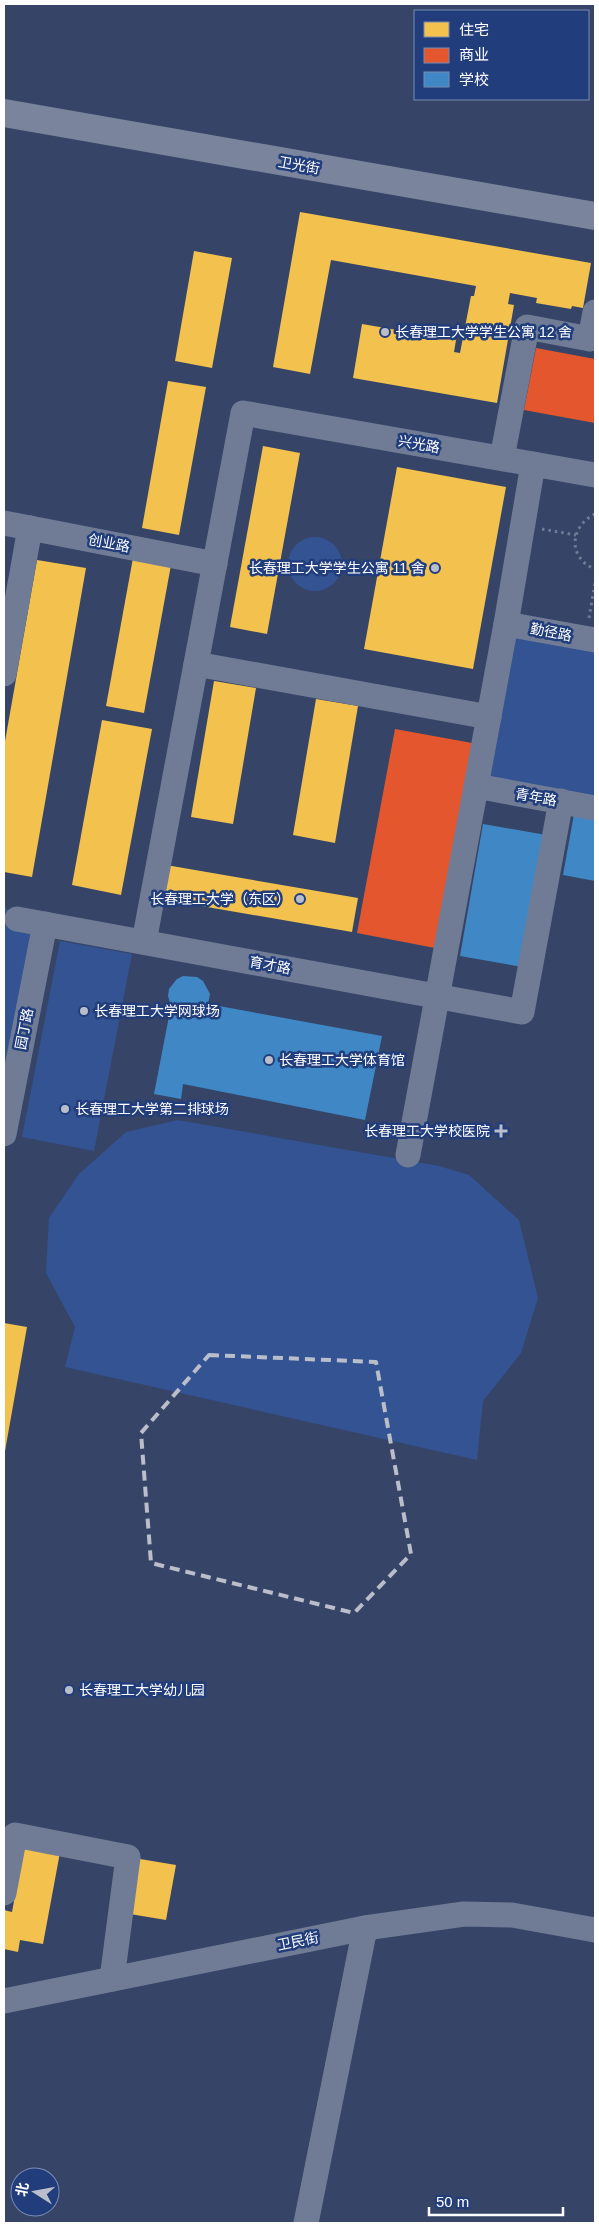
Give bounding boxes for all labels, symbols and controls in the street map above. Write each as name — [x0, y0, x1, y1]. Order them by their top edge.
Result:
legend — [414, 10, 589, 100]
text: 住宅 — [459, 21, 489, 38]
text: 商业 — [459, 46, 489, 63]
text: 学校 — [459, 71, 489, 88]
street label: 卫光街 — [277, 153, 321, 177]
place label: 长春理工大学学生公寓 12 舍 — [395, 324, 572, 340]
marker: 长春理工大学学生公寓 12 舍 — [379, 326, 391, 338]
street label: 兴光路 — [397, 432, 441, 456]
street label: 创业路 — [87, 531, 131, 555]
place label: 长春理工大学学生公寓 11 舍 — [249, 560, 425, 576]
marker: 长春理工大学学生公寓 11 舍 — [429, 562, 441, 574]
street label: 勤径路 — [529, 620, 573, 644]
street label: 青年路 — [514, 785, 558, 809]
place label: 长春理工大学（东区） — [150, 891, 290, 907]
marker: 长春理工大学（东区） — [294, 893, 306, 905]
street label: 育才路 — [248, 953, 292, 977]
place label: 长春理工大学网球场 — [94, 1003, 220, 1019]
marker: 长春理工大学网球场 — [78, 1005, 90, 1017]
street label: 园丁路 — [12, 1007, 36, 1051]
place label: 长春理工大学体育馆 — [279, 1052, 405, 1068]
marker: 长春理工大学体育馆 — [263, 1054, 275, 1066]
place label: 长春理工大学第二排球场 — [75, 1101, 229, 1117]
marker: 长春理工大学第二排球场 — [59, 1103, 71, 1115]
place label: 长春理工大学校医院 — [364, 1123, 490, 1139]
marker: 长春理工大学校医院 — [494, 1124, 508, 1138]
place label: 长春理工大学幼儿园 — [79, 1682, 205, 1698]
marker: 长春理工大学幼儿园 — [63, 1684, 75, 1696]
street label: 卫民街 — [276, 1929, 320, 1953]
north arrow — [10, 2167, 60, 2217]
text: 北 — [13, 2181, 31, 2198]
scale bar — [429, 2184, 563, 2216]
text: 50 m — [436, 2193, 469, 2210]

